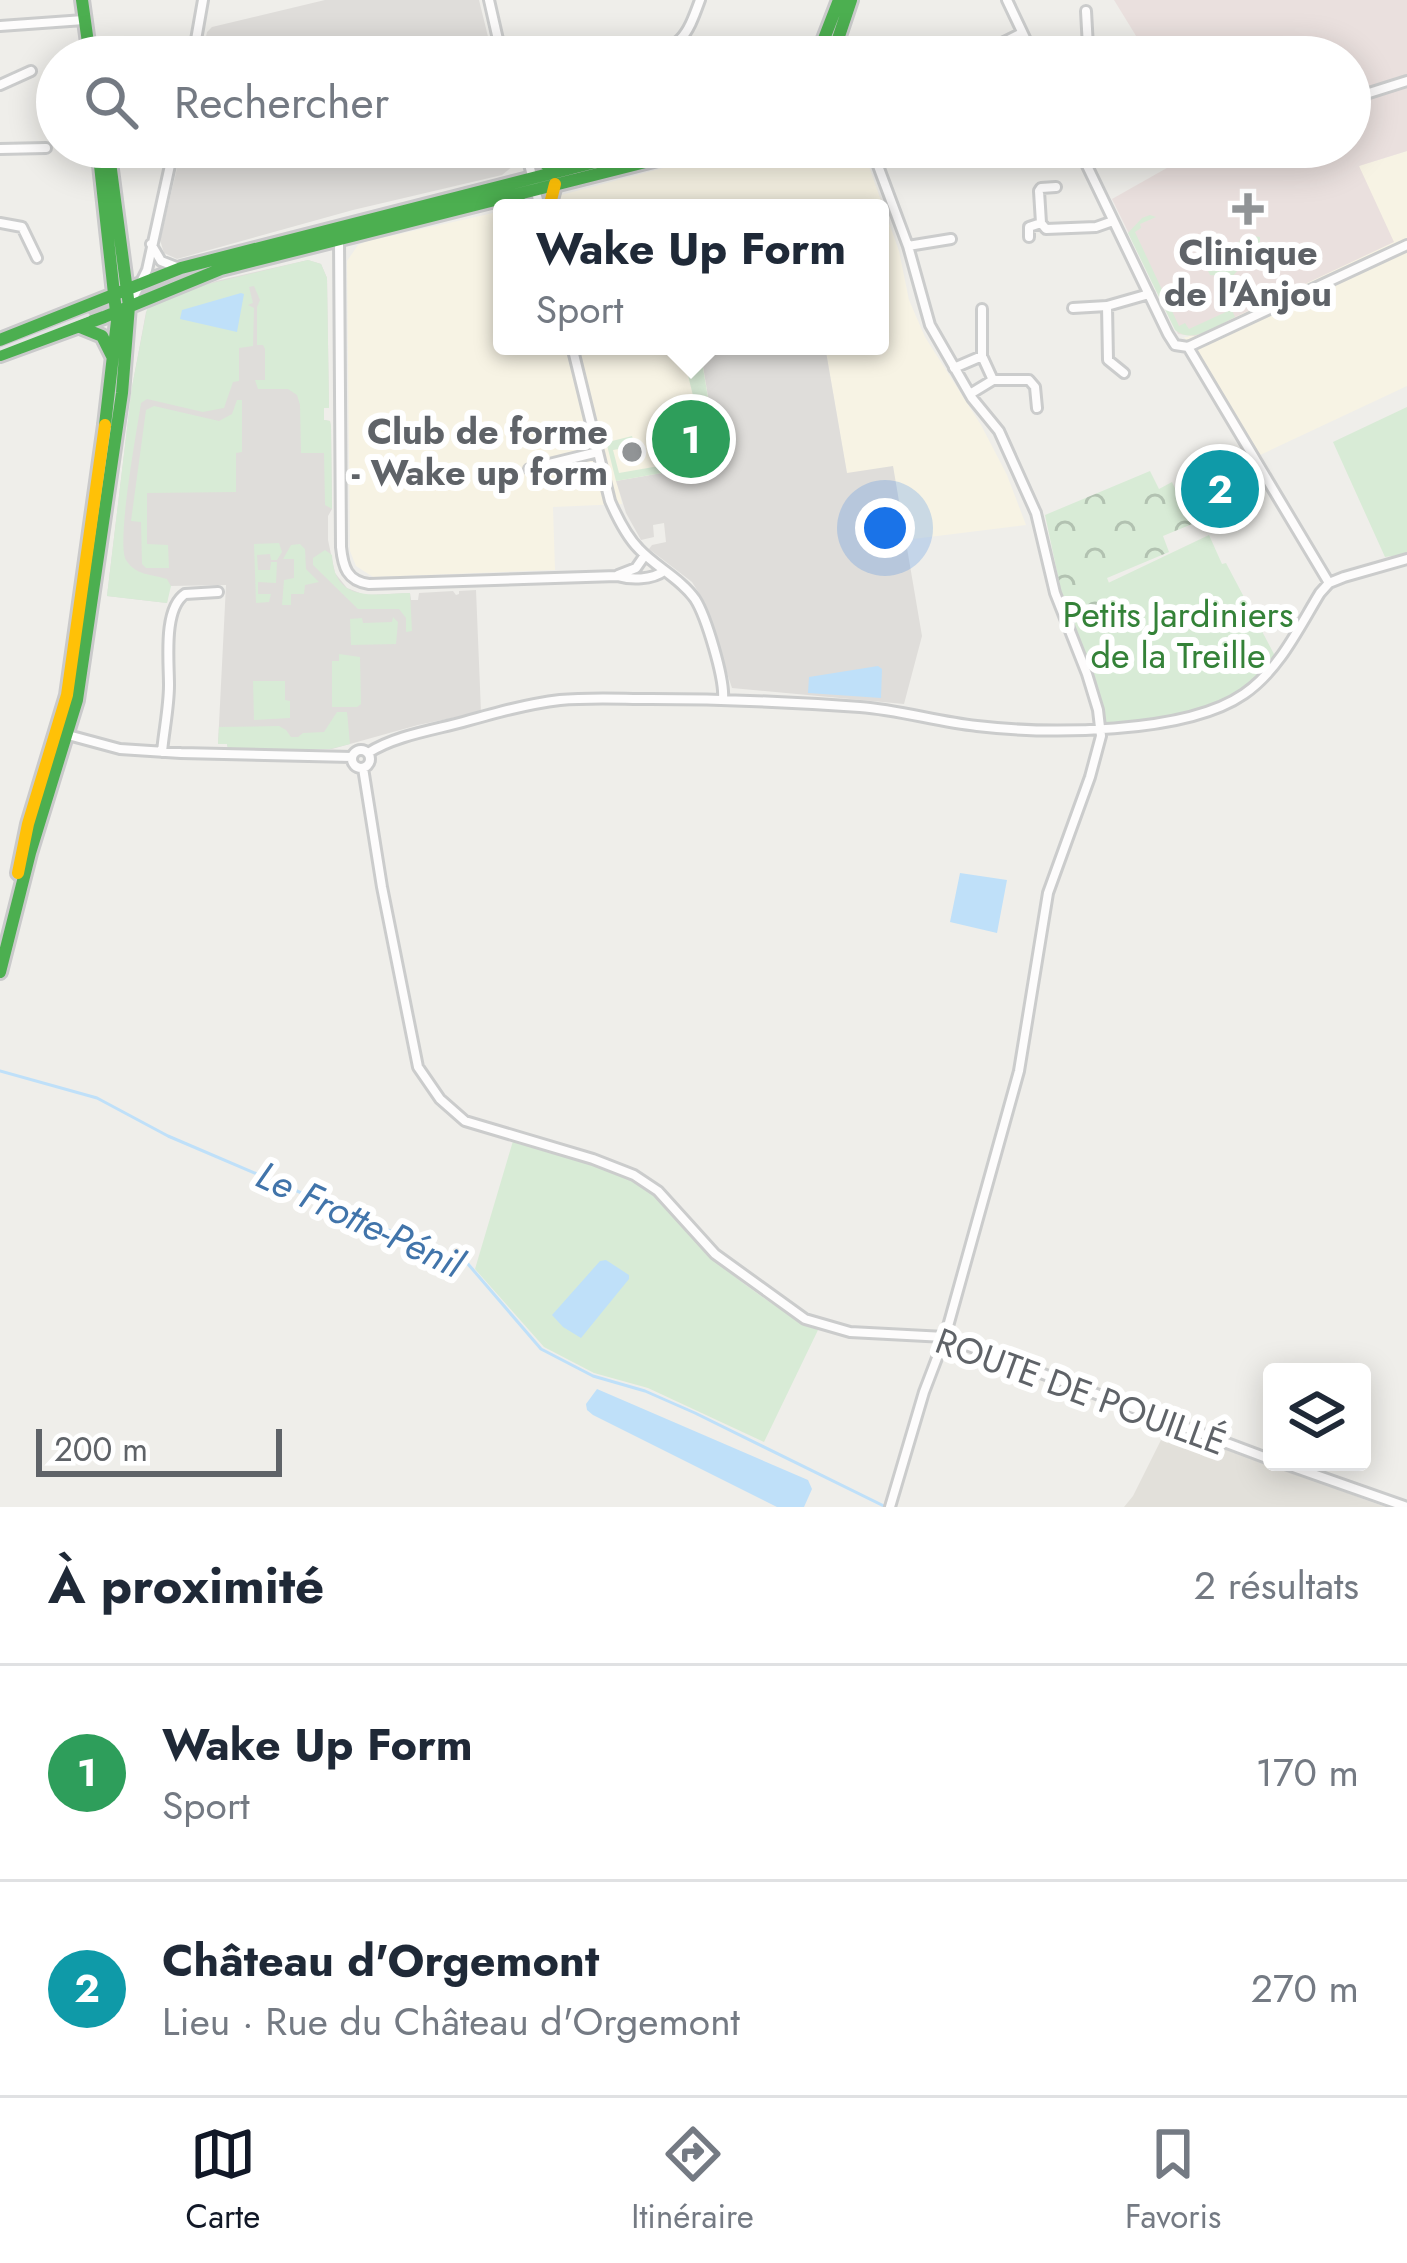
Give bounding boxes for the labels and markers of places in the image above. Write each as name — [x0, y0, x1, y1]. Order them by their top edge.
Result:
marker: Clinique de l'Anjou — [1232, 193, 1264, 225]
place label: Clinique de l'Anjou — [1164, 226, 1332, 319]
pin: 1 — [652, 394, 730, 484]
place label: Club de forme - Wake up form — [352, 405, 608, 498]
marker: Club de forme - Wake up form — [619, 439, 645, 465]
pin: 2 — [1181, 444, 1259, 534]

